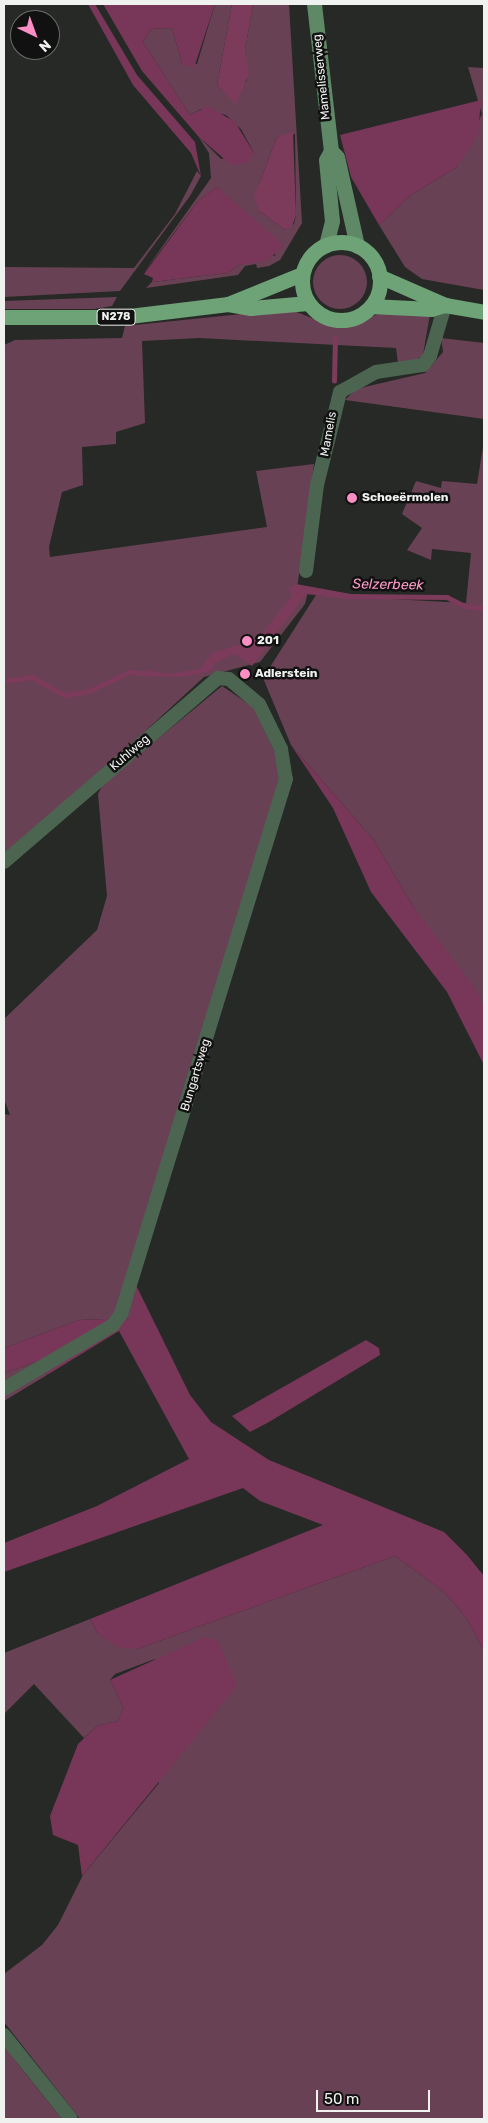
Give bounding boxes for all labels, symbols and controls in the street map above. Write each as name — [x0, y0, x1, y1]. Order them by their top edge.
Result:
north arrow — [10, 10, 60, 60]
street label: Mamelisserweg — [310, 33, 334, 121]
text: N — [35, 36, 54, 55]
road number: N278 — [96, 308, 136, 326]
street label: Mamelis — [318, 410, 340, 458]
place label: Schoeërmolen — [362, 491, 448, 505]
marker: Schoeërmolen — [346, 492, 358, 504]
water label: Selzerbeek — [352, 576, 424, 594]
place label: 201 — [257, 634, 279, 648]
marker: 201 — [241, 635, 253, 647]
place label: Adlerstein — [255, 667, 318, 681]
marker: Adlerstein — [239, 668, 251, 680]
street label: Kuhlweg — [107, 732, 153, 774]
street label: Bungartsweg — [178, 1037, 214, 1113]
scale bar — [318, 2080, 432, 2112]
text: 50 m — [324, 2090, 359, 2108]

